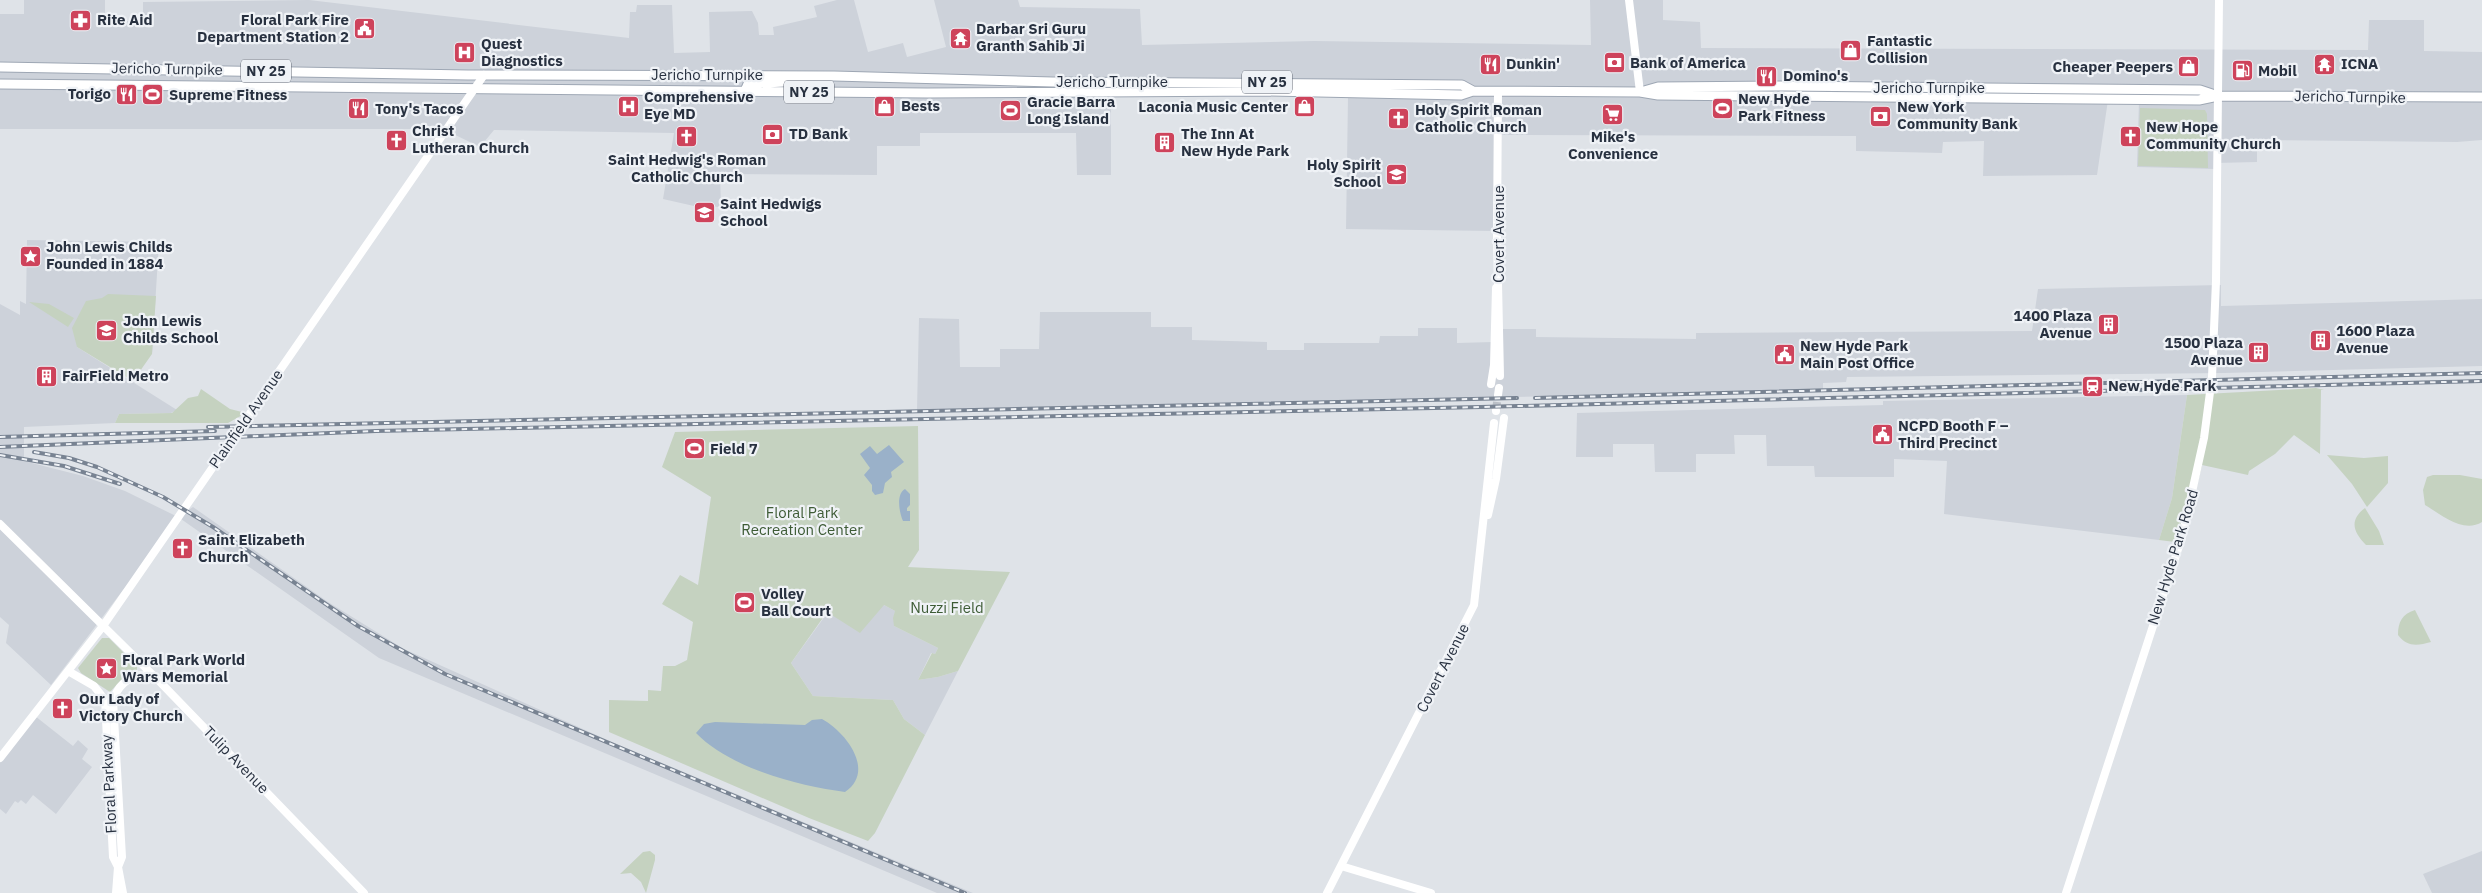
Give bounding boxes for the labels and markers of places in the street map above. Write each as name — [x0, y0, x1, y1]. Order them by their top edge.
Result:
pharmacy icon: Rite Aid — [69, 8, 93, 32]
place label: Rite Aid — [97, 10, 153, 29]
place label: Floral Park Fire Department Station 2 — [197, 10, 349, 46]
public building icon: Floral Park Fire Department Station 2 — [353, 17, 377, 41]
place label: Darbar Sri Guru Granth Sahib Ji — [976, 19, 1086, 55]
temple icon: Darbar Sri Guru Granth Sahib Ji — [948, 26, 972, 50]
place label: Fantastic Collision — [1867, 31, 1932, 67]
place label: Quest Diagnostics — [481, 34, 563, 70]
shop icon: Fantastic Collision — [1839, 38, 1863, 62]
hospital icon: Quest Diagnostics — [453, 41, 477, 65]
bank icon: Bank of America — [1602, 51, 1626, 75]
restaurant icon: Dunkin' — [1478, 52, 1502, 76]
temple icon: ICNA — [2313, 52, 2337, 76]
place label: Bank of America — [1630, 53, 1746, 72]
place label: Dunkin' — [1506, 54, 1560, 73]
place label: ICNA — [2341, 54, 2378, 73]
shop icon: Cheaper Peepers — [2177, 55, 2201, 79]
place label: Cheaper Peepers — [2053, 57, 2173, 76]
fuel station icon: Mobil — [2230, 59, 2254, 83]
place label: Mobil — [2258, 61, 2297, 80]
restaurant icon: Domino's — [1755, 64, 1779, 88]
place label: Domino's — [1783, 66, 1849, 85]
restaurant icon: Torigo — [115, 82, 139, 106]
sports icon: Supreme Fitness — [141, 83, 165, 107]
place label: Torigo — [68, 84, 111, 103]
place label: Supreme Fitness — [169, 85, 288, 104]
place label: Comprehensive Eye MD — [644, 87, 754, 123]
place label: New Hyde Park Fitness — [1738, 89, 1826, 125]
place label: Gracie Barra Long Island — [1027, 92, 1116, 128]
hospital icon: Comprehensive Eye MD — [616, 94, 640, 118]
shop icon: Bests — [873, 94, 897, 118]
shop icon: Laconia Music Center — [1292, 95, 1316, 119]
place label: Bests — [901, 96, 941, 115]
sports icon: New Hyde Park Fitness — [1710, 96, 1734, 120]
restaurant icon: Tony's Tacos — [347, 97, 371, 121]
place label: Laconia Music Center — [1138, 97, 1288, 116]
place label: New York Community Bank — [1897, 97, 2018, 133]
place label: Tony's Tacos — [375, 99, 464, 118]
sports icon: Gracie Barra Long Island — [999, 99, 1023, 123]
place label: Holy Spirit Roman Catholic Church — [1415, 100, 1542, 136]
supermarket icon: Mike's Convenience — [1601, 102, 1625, 126]
bank icon: New York Community Bank — [1869, 104, 1893, 128]
church icon: Holy Spirit Roman Catholic Church — [1387, 107, 1411, 131]
place label: New Hope Community Church — [2146, 117, 2281, 153]
place label: Christ Lutheran Church — [412, 121, 529, 157]
bank icon: TD Bank — [761, 122, 785, 146]
place label: TD Bank — [789, 124, 848, 143]
place label: The Inn At New Hyde Park — [1181, 124, 1289, 160]
church icon: New Hope Community Church — [2118, 124, 2142, 148]
church icon: Saint Hedwig's Roman Catholic Church — [675, 125, 699, 149]
place label: Mike's Convenience — [1568, 127, 1658, 163]
church icon: Christ Lutheran Church — [384, 128, 408, 152]
building icon: The Inn At New Hyde Park — [1153, 131, 1177, 155]
place label: Saint Hedwig's Roman Catholic Church — [608, 150, 766, 186]
place label: Holy Spirit School — [1307, 155, 1381, 191]
school or university icon: Holy Spirit School — [1385, 162, 1409, 186]
place label: Saint Hedwigs School — [720, 194, 822, 230]
school or university icon: Saint Hedwigs School — [692, 201, 716, 225]
place label: John Lewis Childs Founded in 1884 — [46, 237, 173, 273]
place icon: John Lewis Childs Founded in 1884 — [18, 244, 42, 268]
place label: 1400 Plaza Avenue — [2013, 306, 2092, 342]
place label: John Lewis Childs School — [123, 311, 219, 347]
building icon: 1400 Plaza Avenue — [2096, 313, 2120, 337]
school or university icon: John Lewis Childs School — [95, 318, 119, 342]
place label: 1600 Plaza Avenue — [2336, 321, 2415, 357]
building icon: 1600 Plaza Avenue — [2308, 328, 2332, 352]
place label: 1500 Plaza Avenue — [2164, 333, 2243, 369]
place label: New Hyde Park Main Post Office — [1800, 336, 1914, 372]
building icon: 1500 Plaza Avenue — [2247, 340, 2271, 364]
public building icon: New Hyde Park Main Post Office — [1772, 343, 1796, 367]
building icon: FairField Metro — [34, 364, 58, 388]
place label: FairField Metro — [62, 366, 169, 385]
station icon: New Hyde Park — [2080, 374, 2104, 398]
place label: New Hyde Park — [2108, 376, 2216, 395]
place label: NCPD Booth F – Third Precinct — [1898, 416, 2009, 452]
public building icon: NCPD Booth F – Third Precinct — [1870, 423, 1894, 447]
sports icon: Field 7 — [682, 437, 706, 461]
place label: Field 7 — [710, 439, 758, 458]
place label: Saint Elizabeth Church — [198, 530, 305, 566]
church icon: Saint Elizabeth Church — [170, 537, 194, 561]
place label: Volley Ball Court — [761, 584, 831, 620]
sports icon: Volley Ball Court — [733, 591, 757, 615]
place label: Floral Park World Wars Memorial — [122, 650, 245, 686]
place icon: Floral Park World Wars Memorial — [94, 657, 118, 681]
place label: Our Lady of Victory Church — [79, 689, 183, 725]
church icon: Our Lady of Victory Church — [51, 696, 75, 720]

